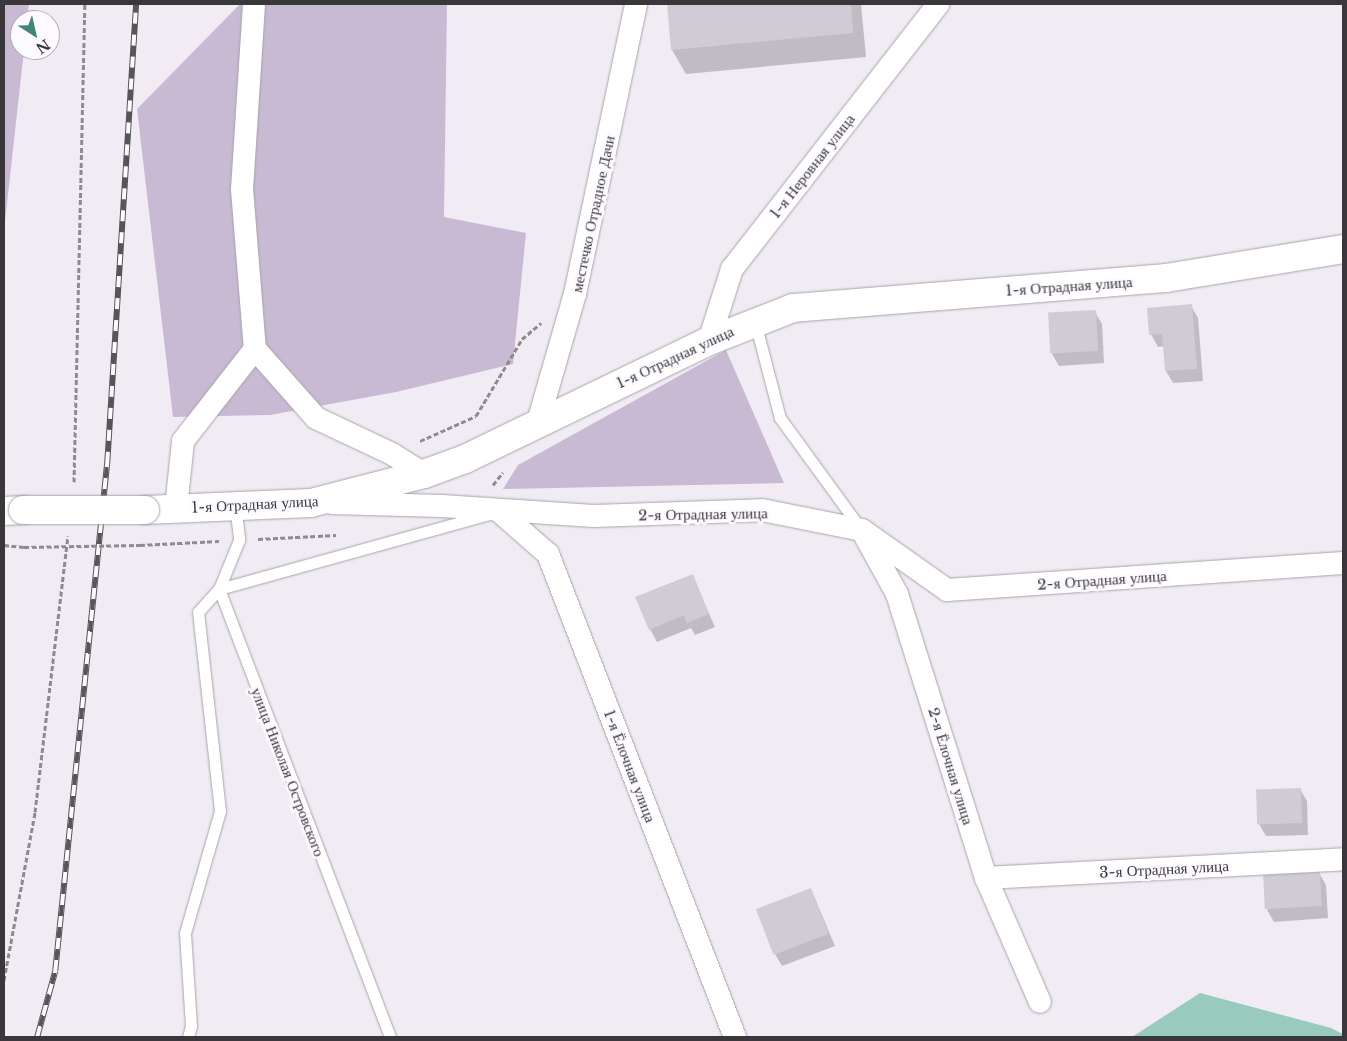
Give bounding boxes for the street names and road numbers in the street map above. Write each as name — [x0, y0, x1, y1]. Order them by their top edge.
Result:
street label: 1-я Неровная улица — [766, 110, 858, 222]
street label: местечко Отрадное Дачи — [568, 134, 618, 294]
street label: 1-я Отрадная улица — [1005, 273, 1133, 299]
street label: 1-я Отрадная улица — [614, 322, 736, 392]
street label: 1-я Отрадная улица — [191, 492, 319, 516]
street label: 2-я Отрадная улица — [638, 504, 768, 524]
street label: 2-я Отрадная улица — [1037, 566, 1167, 594]
street label: улица Николая Островского — [247, 685, 329, 859]
street label: 2-я Ёлочная улица — [925, 705, 977, 827]
street label: 1-я Ёлочная улица — [600, 707, 660, 825]
street label: 3-я Отрадная улица — [1099, 857, 1229, 881]

